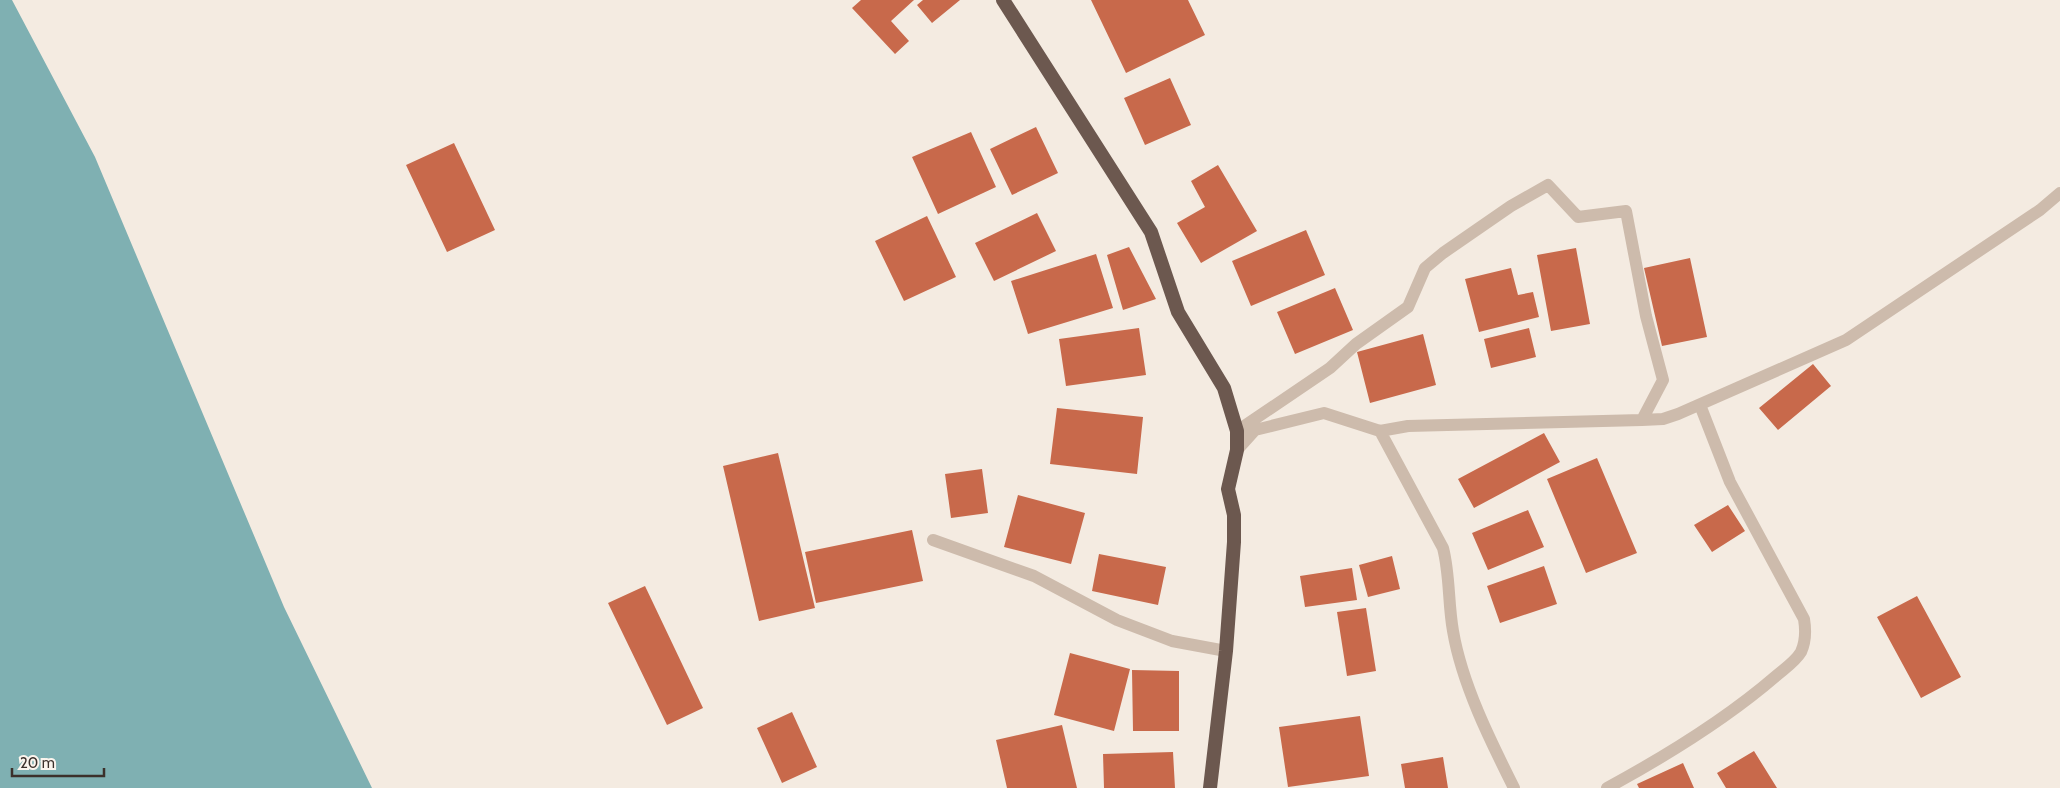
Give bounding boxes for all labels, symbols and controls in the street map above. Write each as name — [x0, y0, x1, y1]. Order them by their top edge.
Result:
scale bar — [12, 746, 105, 778]
text: 20 m — [20, 754, 55, 772]

